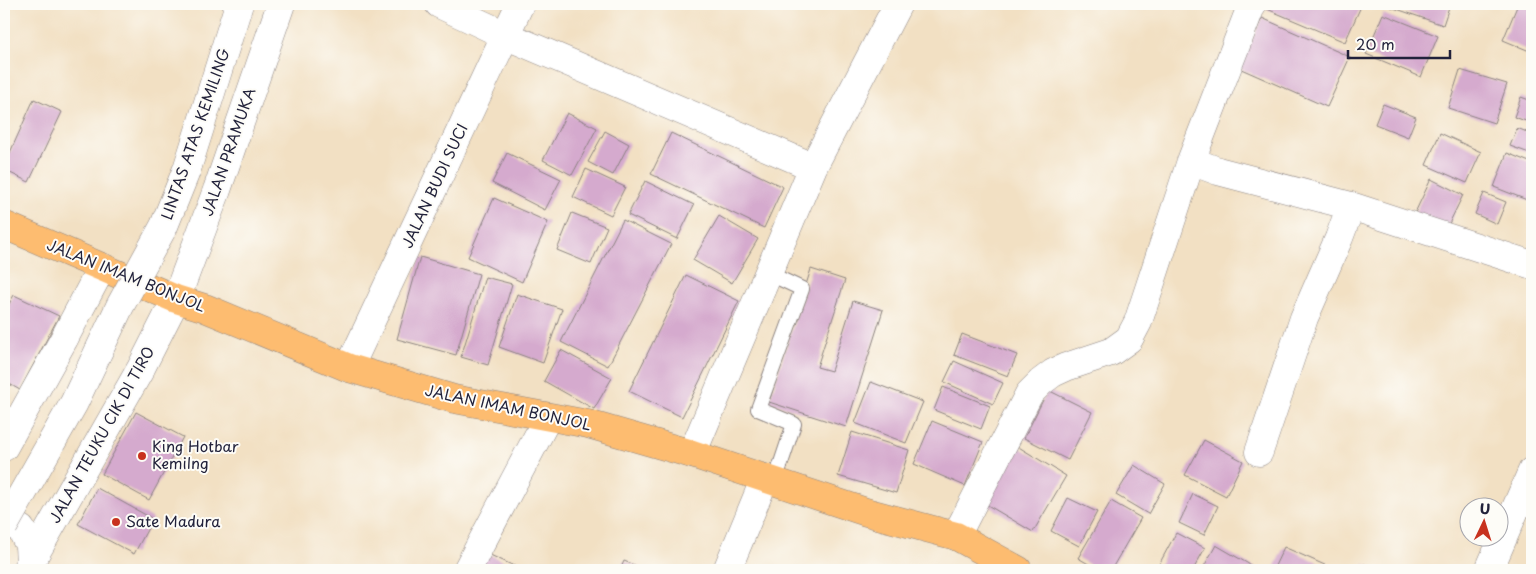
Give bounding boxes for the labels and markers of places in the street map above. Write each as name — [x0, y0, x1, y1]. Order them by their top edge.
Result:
place label: King Hotbar Kemilng — [152, 434, 239, 474]
marker: King Hotbar Kemilng — [136, 450, 148, 462]
place label: Sate Madura — [126, 509, 220, 532]
marker: Sate Madura — [110, 516, 122, 528]

